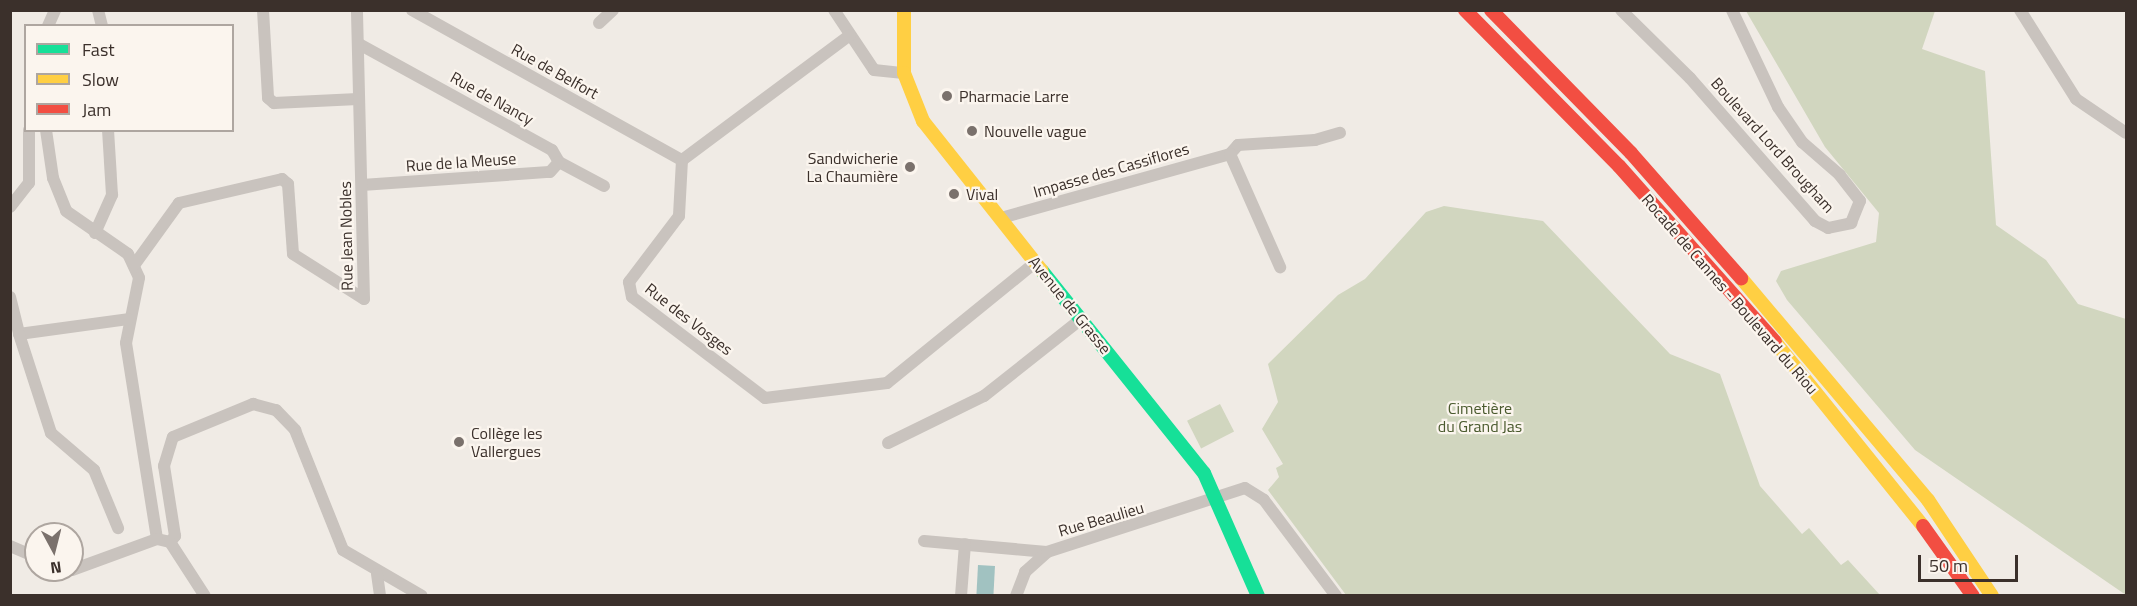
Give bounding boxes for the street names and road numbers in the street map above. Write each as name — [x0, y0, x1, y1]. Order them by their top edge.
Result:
street label: Rue de Belfort — [508, 39, 602, 103]
street label: Rue de Nancy — [447, 67, 537, 129]
street label: Boulevard Lord Brougham — [1707, 74, 1839, 216]
street label: Impasse des Cassiflores — [1031, 139, 1191, 201]
street label: Rue de la Meuse — [405, 149, 517, 175]
street label: Rue Jean Nobles — [335, 181, 357, 291]
street label: Rocade de Cannes - Boulevard du Riou — [1638, 190, 1822, 398]
street label: Avenue de Grasse — [1025, 252, 1115, 358]
street label: Rue des Vosges — [641, 279, 737, 359]
street label: Rue Beaulieu — [1056, 498, 1146, 540]

